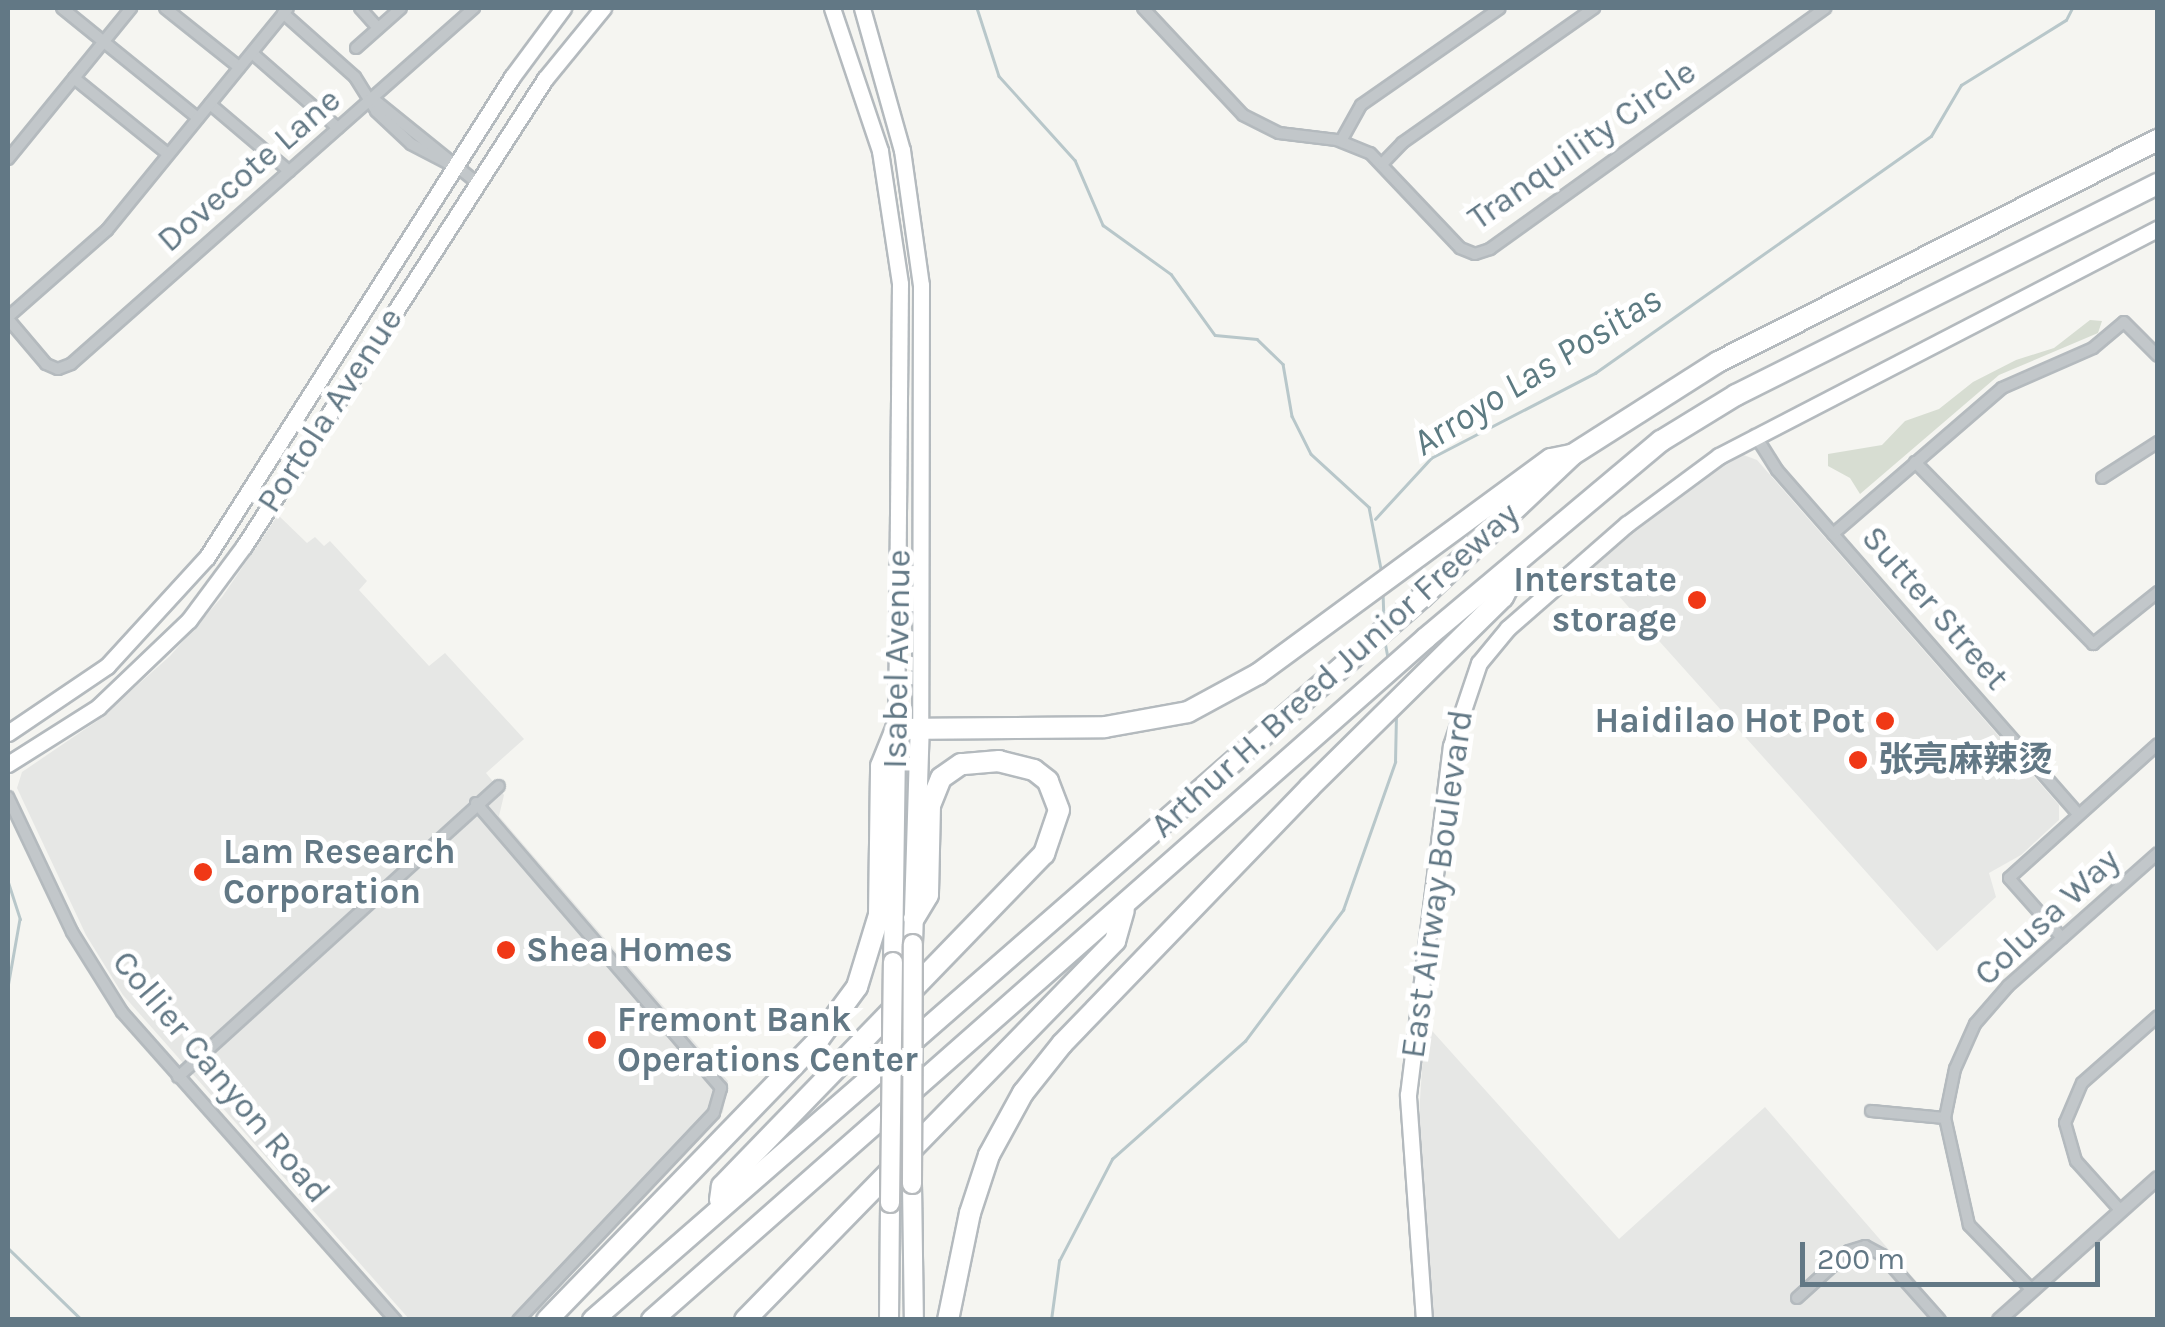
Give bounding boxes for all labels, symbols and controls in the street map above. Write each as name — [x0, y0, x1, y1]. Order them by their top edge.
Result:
street label: Tranquility Circle — [1460, 51, 1704, 239]
street label: Dovecote Lane — [149, 79, 349, 261]
water label: Arroyo Las Positas — [1404, 276, 1670, 466]
street label: Portola Avenue — [248, 300, 412, 520]
street label: Arthur H. Breed Junior Freeway — [1142, 493, 1528, 847]
street label: Sutter Street — [1852, 517, 2018, 699]
street label: Isabel Avenue — [874, 549, 920, 769]
place label: Interstate storage — [1513, 559, 1677, 641]
marker: Interstate storage — [1686, 589, 1708, 611]
place label: Haidilao Hot Pot — [1594, 700, 1865, 742]
street label: East Airway Boulevard — [1392, 707, 1482, 1061]
marker: Haidilao Hot Pot — [1874, 710, 1896, 732]
place label: 张亮麻辣烫 — [1878, 739, 2053, 781]
marker: 张亮麻辣烫 — [1847, 749, 1869, 771]
place label: Lam Research Corporation — [223, 831, 455, 913]
street label: Colusa Way — [1966, 839, 2128, 995]
marker: Lam Research Corporation — [192, 861, 214, 883]
place label: Shea Homes — [526, 929, 733, 971]
marker: Shea Homes — [495, 939, 517, 961]
street label: Collier Canyon Road — [103, 942, 339, 1212]
place label: Fremont Bank Operations Center — [617, 999, 918, 1081]
marker: Fremont Bank Operations Center — [586, 1029, 608, 1051]
scale bar — [1805, 1222, 2105, 1284]
text: 200 m — [1817, 1241, 1905, 1277]

